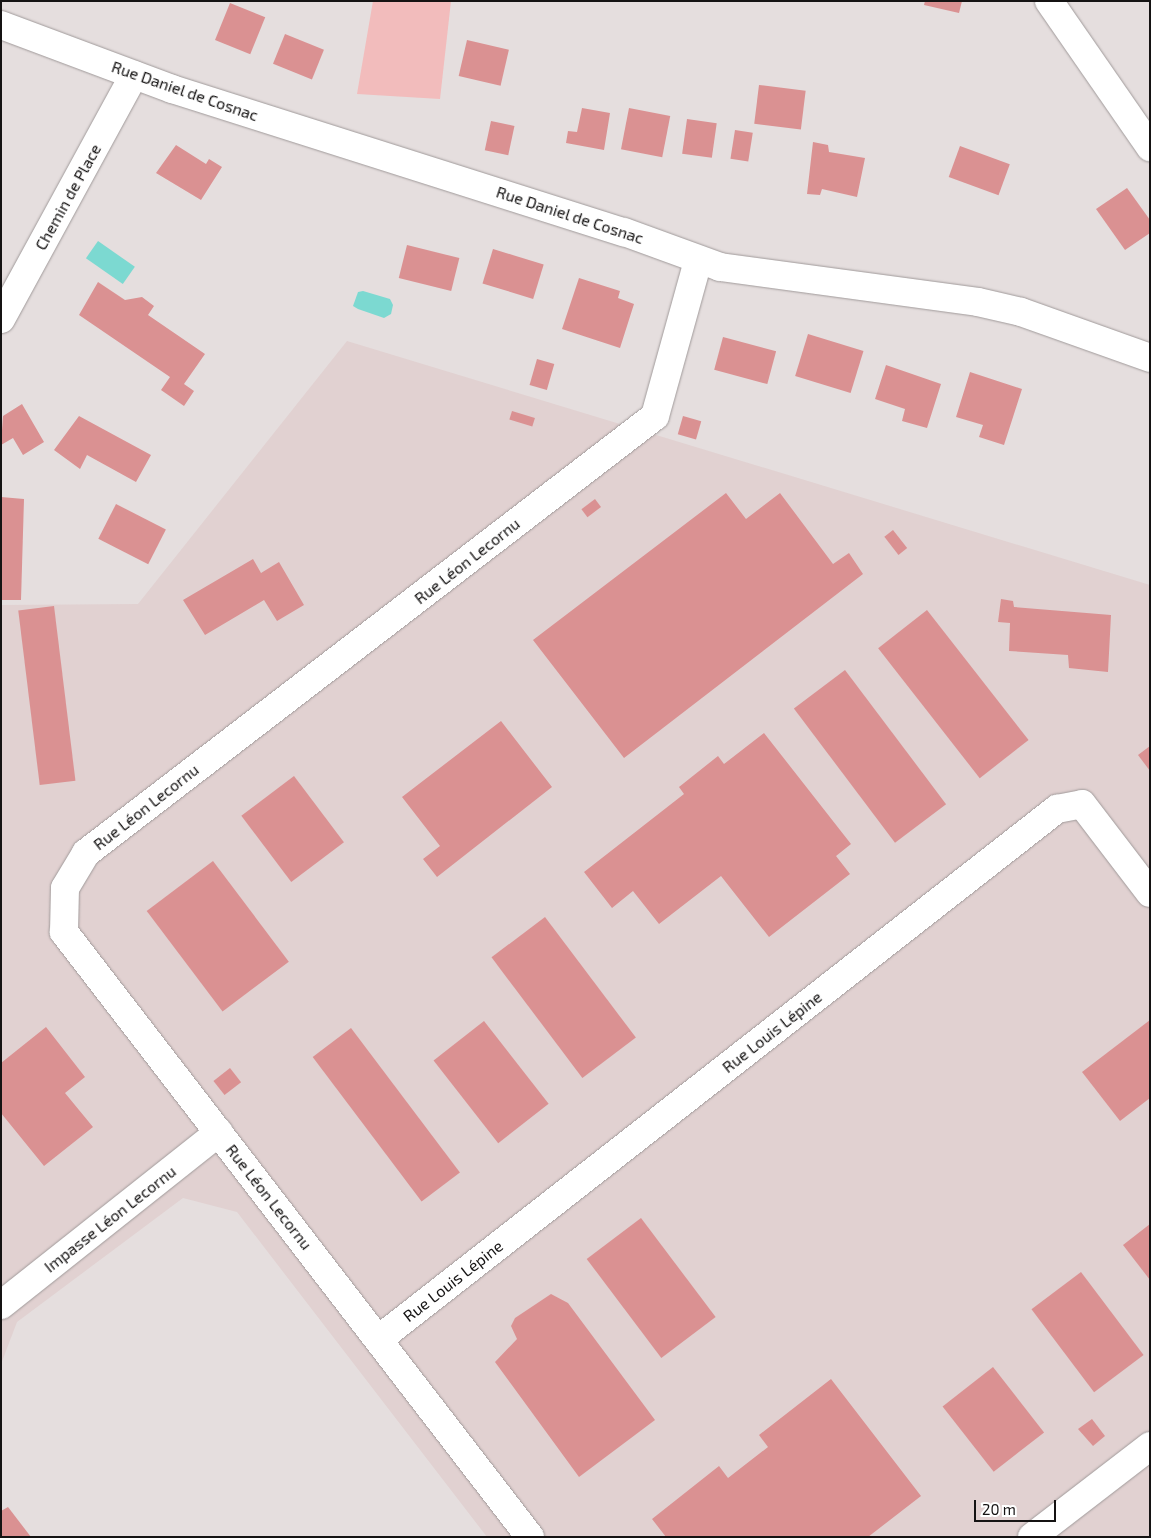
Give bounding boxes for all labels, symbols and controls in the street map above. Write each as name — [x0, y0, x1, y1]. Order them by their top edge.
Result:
street label: Rue Daniel de Cosnac — [109, 57, 261, 125]
street label: Chemin de Place — [31, 141, 105, 253]
street label: Rue Daniel de Cosnac — [494, 182, 646, 248]
street label: Rue Léon Lecornu — [411, 514, 523, 608]
street label: Rue Léon Lecornu — [90, 760, 202, 854]
street label: Rue Louis Lépine — [718, 987, 826, 1077]
street label: Rue Léon Lecornu — [222, 1141, 316, 1253]
street label: Impasse Léon Lecornu — [40, 1162, 180, 1276]
street label: Rue Louis Lépine — [399, 1236, 507, 1326]
scale bar — [976, 1490, 1058, 1522]
text: 20 m — [982, 1500, 1016, 1518]

